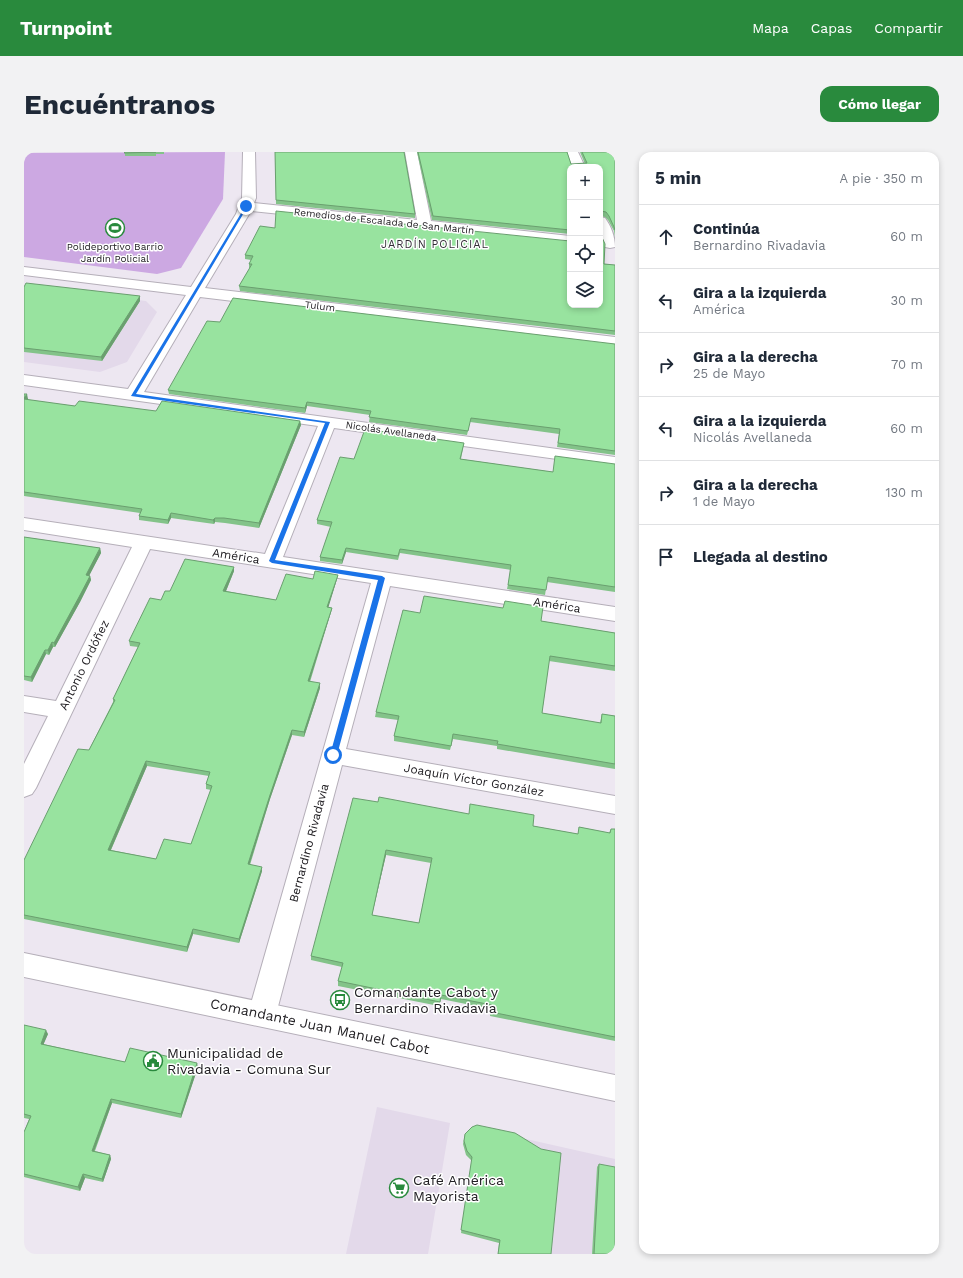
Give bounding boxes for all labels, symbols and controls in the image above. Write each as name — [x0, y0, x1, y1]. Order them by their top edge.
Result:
text: Turnpoint — [20, 17, 112, 40]
text: Mapa — [752, 20, 789, 36]
text: Capas — [811, 20, 852, 36]
text: Compartir — [874, 20, 943, 36]
button: Cómo llegar — [820, 86, 939, 122]
text: Encuéntranos — [24, 88, 215, 121]
map controls — [567, 164, 603, 308]
button: + — [567, 164, 603, 200]
text: 5 min — [655, 168, 701, 188]
text: A pie · 350 m — [840, 171, 923, 186]
route end — [237, 197, 255, 215]
button: − — [567, 200, 603, 236]
street label: Remedios de Escalada de San Martín — [293, 206, 475, 236]
sports icon: Polideportivo Barrio Jardín Policial — [104, 217, 126, 239]
text: Continúa — [693, 220, 760, 238]
icon: ahead — [655, 226, 677, 248]
text: 60 m — [890, 229, 923, 244]
button: locate — [567, 236, 603, 272]
district label: JARDÍN POLICIAL — [381, 237, 489, 251]
text: Bernardino Rivadavia — [693, 238, 826, 253]
place label: Polideportivo Barrio Jardín Policial — [67, 241, 163, 264]
button: layers — [567, 272, 603, 308]
text: Gira a la izquierda — [693, 284, 826, 302]
icon: left — [655, 290, 677, 312]
text: 30 m — [891, 293, 923, 308]
street label: Tulum — [304, 299, 336, 313]
text: América — [693, 302, 745, 317]
text: Gira a la derecha — [693, 348, 818, 366]
icon: right — [655, 354, 677, 376]
text: 70 m — [891, 357, 923, 372]
text: 25 de Mayo — [693, 366, 765, 381]
text: Gira a la izquierda — [693, 412, 826, 430]
icon: left — [655, 418, 677, 440]
street label: Nicolás Avellaneda — [345, 419, 437, 443]
text: 60 m — [890, 421, 923, 436]
text: Nicolás Avellaneda — [693, 430, 812, 445]
text: Gira a la derecha — [693, 476, 818, 494]
icon: right — [655, 482, 677, 504]
text: 130 m — [885, 485, 923, 500]
text: 1 de Mayo — [693, 494, 755, 509]
street label: América — [211, 545, 261, 567]
icon: arrive — [655, 546, 677, 568]
text: Llegada al destino — [693, 548, 828, 566]
street label: América — [532, 594, 582, 616]
street label: Antonio Ordóñez — [56, 618, 112, 712]
route start — [324, 746, 342, 764]
street label: Joaquín Víctor González — [403, 761, 545, 799]
street label: Bernardino Rivadavia — [286, 782, 332, 904]
place label: Comandante Cabot y Bernardino Rivadavia — [354, 984, 499, 1016]
bus stop icon: Comandante Cabot y Bernardino Rivadavia — [329, 989, 351, 1011]
street label: Comandante Juan Manuel Cabot — [209, 995, 431, 1057]
place label: Municipalidad de Rivadavia - Comuna Sur — [167, 1045, 331, 1077]
public building icon: Municipalidad de Rivadavia - Comuna Sur — [142, 1050, 164, 1072]
place label: Café América Mayorista — [413, 1172, 504, 1204]
supermarket icon: Café América Mayorista — [388, 1177, 410, 1199]

